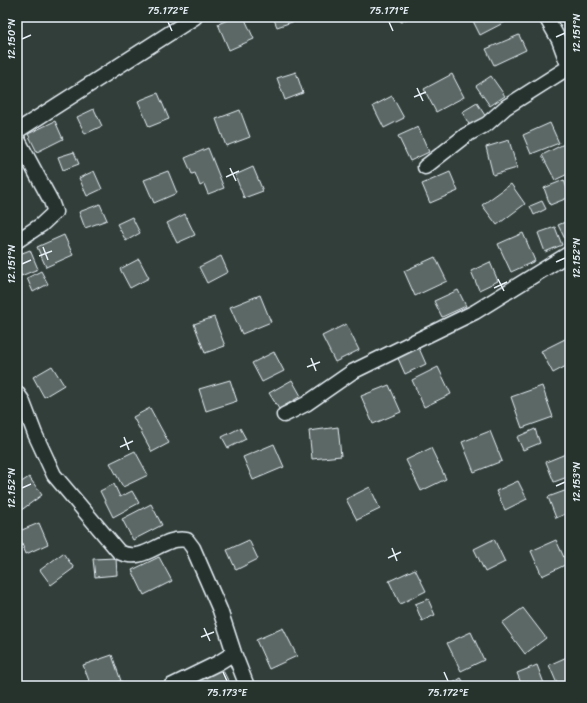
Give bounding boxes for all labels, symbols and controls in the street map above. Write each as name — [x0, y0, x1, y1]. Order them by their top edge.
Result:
text: 75.172°E — [148, 2, 190, 20]
text: 75.171°E — [370, 2, 410, 20]
text: 12.151°N — [568, 13, 586, 52]
text: 12.150°N — [3, 18, 21, 60]
text: 12.152°N — [568, 238, 586, 278]
text: 12.151°N — [3, 244, 21, 283]
text: 12.153°N — [568, 462, 586, 502]
text: 12.152°N — [3, 468, 21, 508]
text: 75.173°E — [207, 684, 249, 702]
text: 75.172°E — [428, 684, 470, 702]

